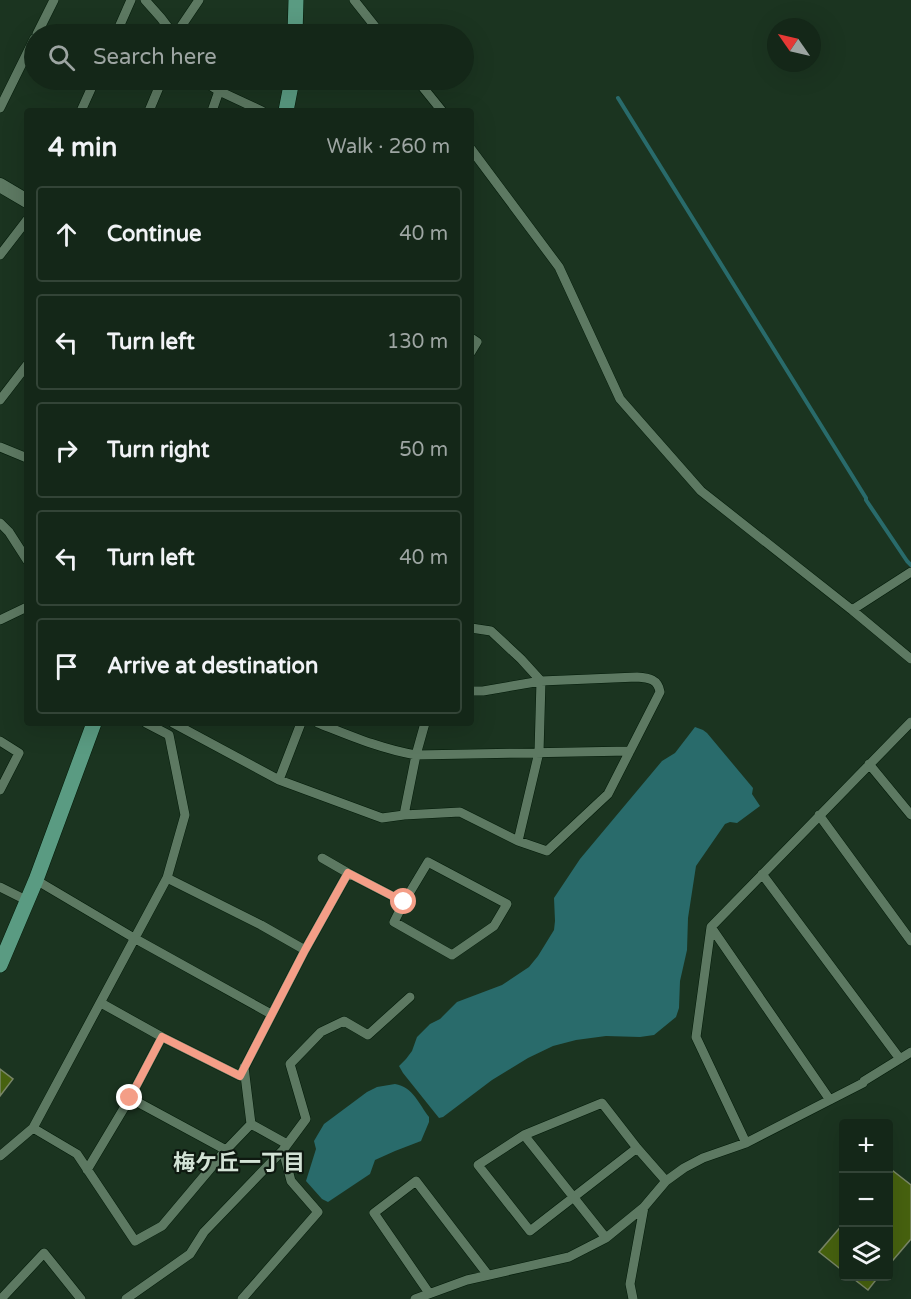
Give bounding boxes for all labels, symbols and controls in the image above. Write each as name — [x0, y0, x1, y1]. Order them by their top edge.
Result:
north arrow — [767, 18, 821, 72]
search box — [24, 24, 474, 90]
icon: search — [45, 41, 78, 74]
text: Search here — [93, 44, 217, 70]
text: 4 min — [48, 132, 117, 163]
text: Walk · 260 m — [327, 135, 450, 159]
icon: ahead — [50, 218, 83, 251]
text: Continue — [107, 221, 202, 247]
text: 40 m — [399, 222, 448, 246]
icon: left — [50, 326, 83, 359]
text: Turn left — [107, 329, 195, 355]
text: 130 m — [387, 330, 448, 354]
icon: right — [50, 434, 83, 467]
text: Turn right — [107, 437, 209, 463]
text: 50 m — [399, 438, 448, 462]
icon: left — [50, 542, 83, 575]
text: Turn left — [107, 545, 195, 571]
text: 40 m — [399, 546, 448, 570]
icon: arrive — [50, 650, 83, 683]
text: Arrive at destination — [107, 653, 318, 679]
route start — [390, 888, 416, 914]
route end — [116, 1084, 142, 1110]
map controls — [839, 1119, 893, 1281]
button: + — [839, 1119, 893, 1173]
district label: 梅ケ丘一丁目 — [173, 1150, 305, 1176]
button: − — [839, 1173, 893, 1227]
button: layers — [839, 1227, 893, 1281]

